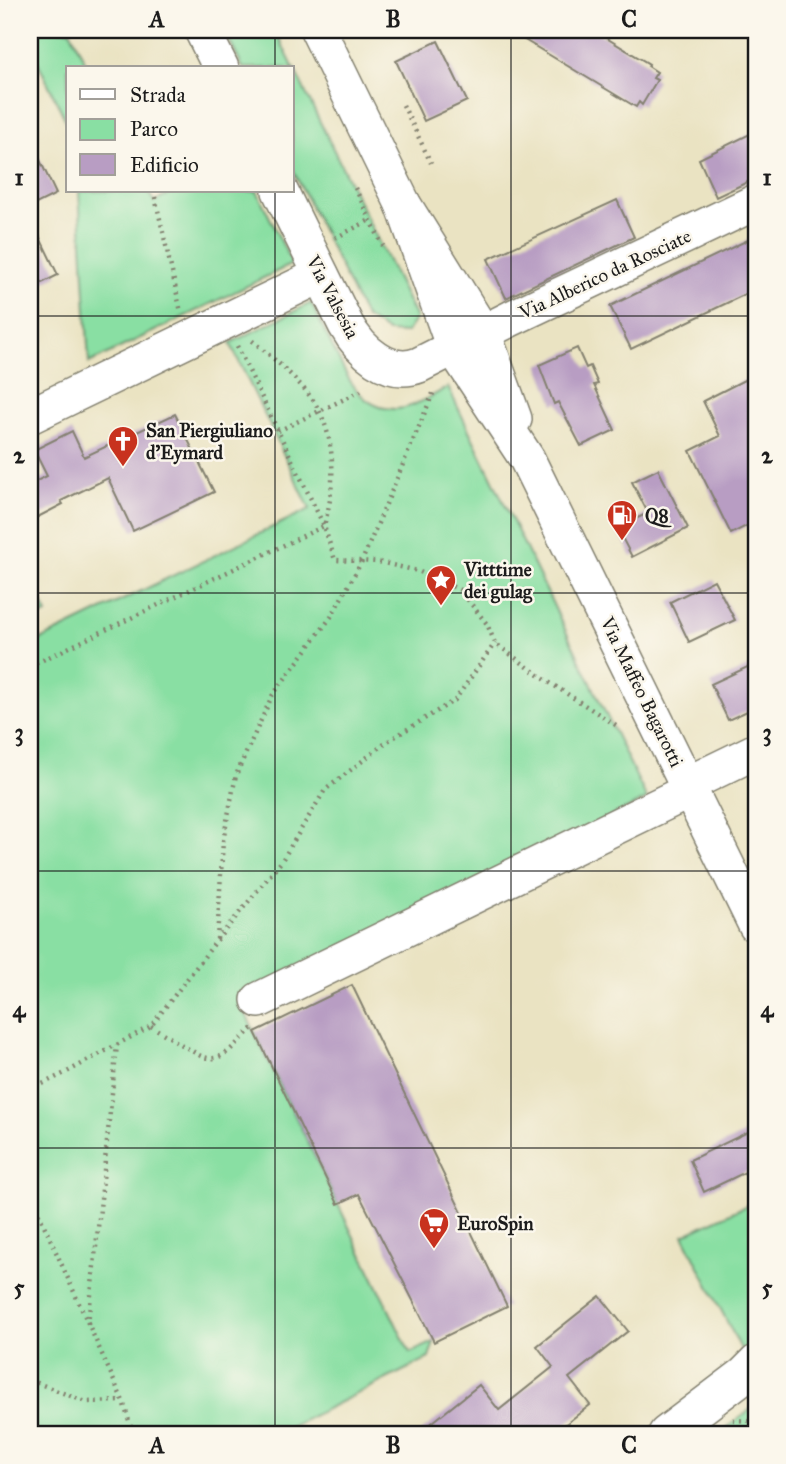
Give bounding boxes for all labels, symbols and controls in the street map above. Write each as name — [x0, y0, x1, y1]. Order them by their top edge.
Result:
text: A — [147, 5, 165, 33]
text: B — [385, 5, 401, 33]
text: C — [621, 5, 637, 33]
legend — [66, 66, 294, 192]
text: Strada — [130, 82, 186, 108]
text: Parco — [130, 116, 178, 142]
text: Edificio — [130, 152, 199, 178]
text: 1 — [14, 163, 24, 191]
text: 1 — [762, 163, 772, 191]
street label: Via Alberico da Rosciate — [514, 224, 695, 324]
street label: Via Valsesia — [301, 251, 365, 343]
place label: San Piergiuliano d'Eymard — [146, 419, 273, 465]
church icon: San Piergiuliano d'Eymard — [106, 424, 140, 468]
text: 2 — [13, 441, 25, 469]
text: 2 — [761, 441, 773, 469]
fuel station icon: Q8 — [605, 498, 639, 542]
place label: Q8 — [645, 504, 672, 528]
place label: Vitttime dei gulag — [463, 558, 533, 604]
place icon: Vitttime dei gulag — [424, 563, 458, 607]
street label: Via Maffeo Bagarotti — [594, 612, 688, 771]
text: 3 — [14, 718, 24, 747]
text: 3 — [762, 718, 772, 747]
text: 4 — [13, 995, 27, 1023]
text: 4 — [761, 995, 775, 1023]
supermarket icon: EuroSpin — [417, 1206, 451, 1250]
place label: EuroSpin — [457, 1212, 534, 1236]
text: 5 — [14, 1273, 25, 1301]
text: 5 — [762, 1273, 773, 1301]
text: A — [147, 1431, 165, 1459]
text: B — [385, 1431, 401, 1459]
text: C — [621, 1431, 637, 1459]

